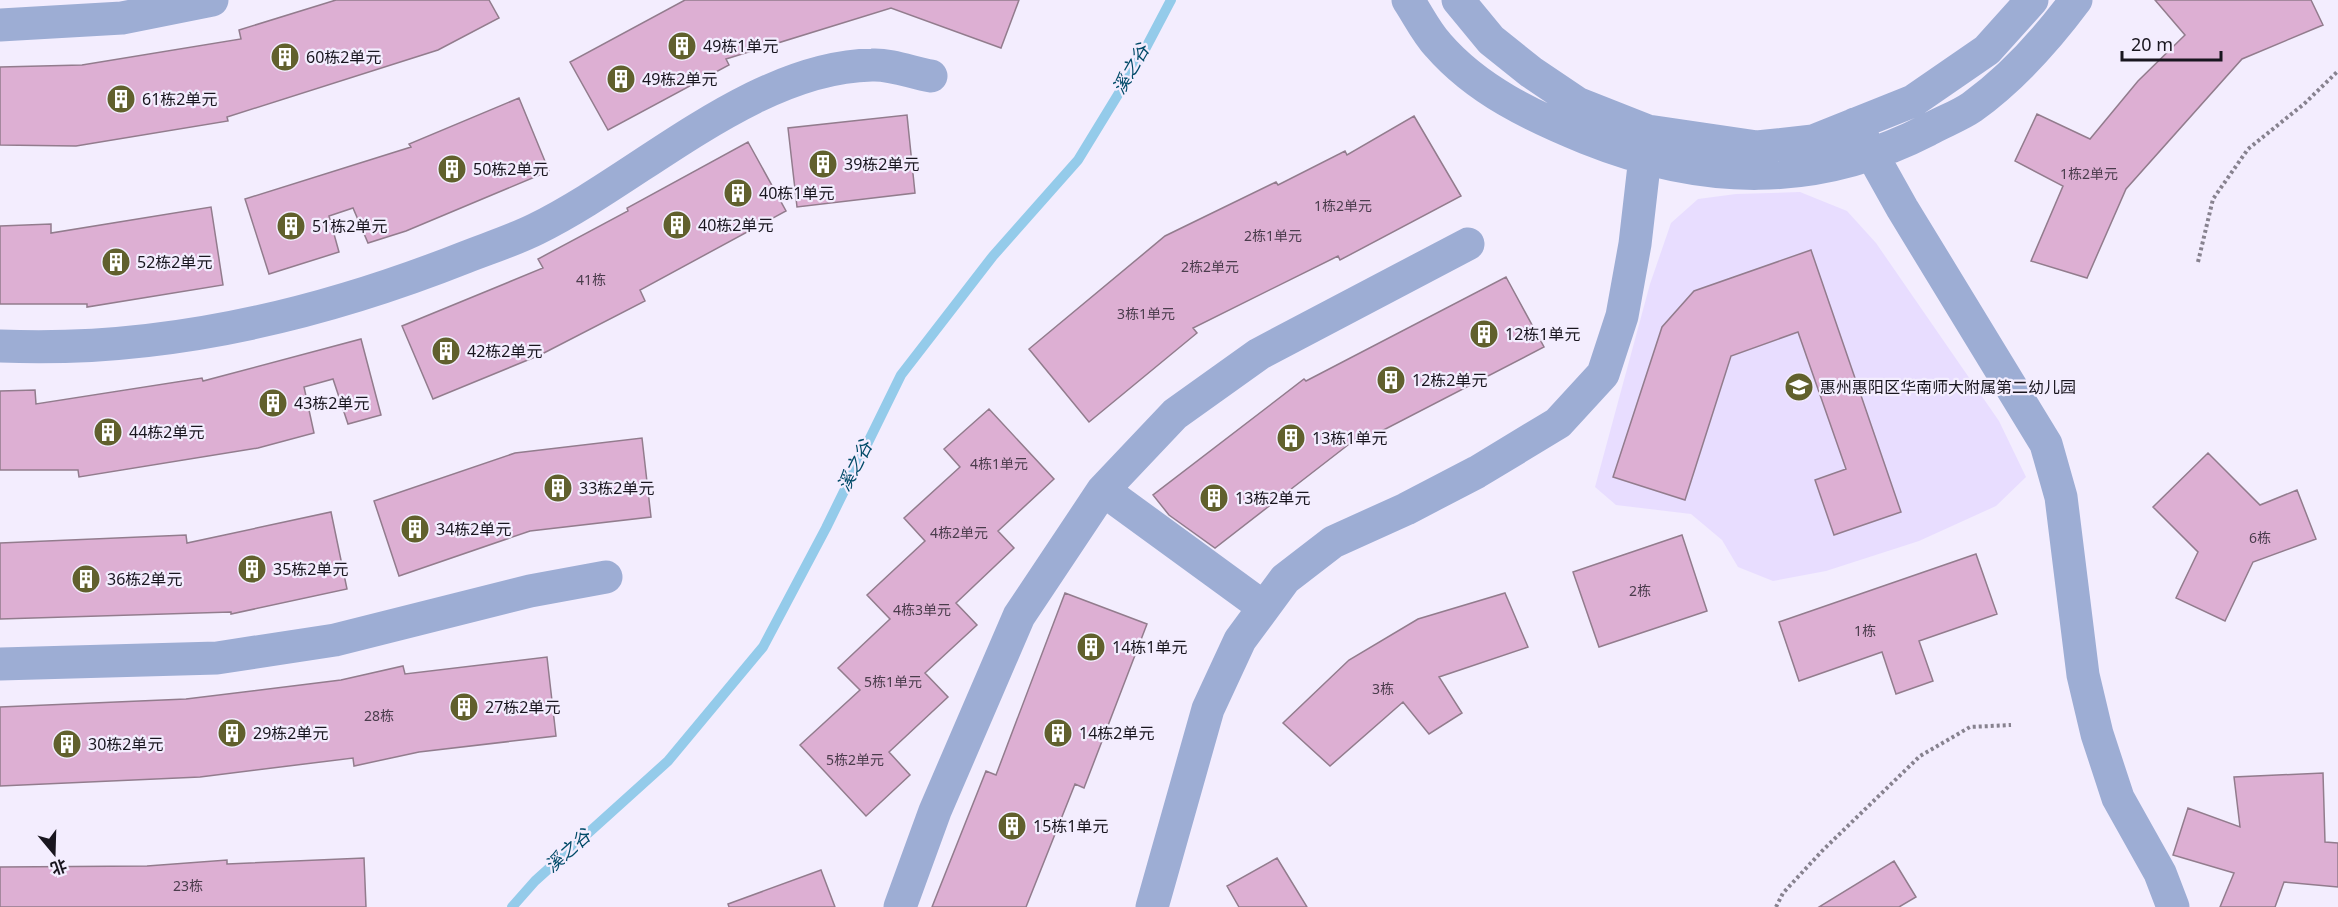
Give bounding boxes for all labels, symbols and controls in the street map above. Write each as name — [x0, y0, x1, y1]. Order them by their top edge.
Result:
scale bar — [2122, 24, 2221, 62]
building icon: 49栋1单元 — [666, 30, 698, 62]
text: 20 m — [2131, 32, 2173, 56]
place label: 49栋1单元 — [703, 35, 778, 57]
water label: 溪之谷 — [1106, 37, 1155, 98]
building icon: 60栋2单元 — [269, 41, 301, 73]
place label: 60栋2单元 — [306, 46, 381, 68]
building icon: 49栋2单元 — [605, 63, 637, 95]
place label: 49栋2单元 — [642, 68, 717, 90]
building icon: 61栋2单元 — [105, 83, 137, 115]
place label: 61栋2单元 — [142, 88, 217, 110]
building icon: 39栋2单元 — [807, 148, 839, 180]
building icon: 50栋2单元 — [436, 153, 468, 185]
place label: 39栋2单元 — [844, 153, 919, 175]
place label: 50栋2单元 — [473, 158, 548, 180]
house number: 1栋2单元 — [2060, 164, 2118, 183]
building icon: 40栋1单元 — [722, 177, 754, 209]
place label: 40栋1单元 — [759, 182, 834, 204]
house number: 1栋2单元 — [1314, 196, 1372, 215]
building icon: 40栋2单元 — [661, 209, 693, 241]
building icon: 51栋2单元 — [275, 210, 307, 242]
place label: 40栋2单元 — [698, 214, 773, 236]
place label: 51栋2单元 — [312, 215, 387, 237]
house number: 2栋1单元 — [1244, 226, 1302, 245]
building icon: 52栋2单元 — [100, 246, 132, 278]
place label: 52栋2单元 — [137, 251, 212, 273]
house number: 2栋2单元 — [1181, 257, 1239, 276]
house number: 41栋 — [576, 270, 606, 289]
house number: 3栋1单元 — [1117, 304, 1175, 323]
building icon: 12栋1单元 — [1468, 318, 1500, 350]
place label: 12栋1单元 — [1505, 323, 1580, 345]
building icon: 42栋2单元 — [430, 335, 462, 367]
place label: 42栋2单元 — [467, 340, 542, 362]
building icon: 12栋2单元 — [1375, 364, 1407, 396]
place label: 12栋2单元 — [1412, 369, 1487, 391]
school or university icon: 惠州惠阳区华南师大附属第二幼儿园 — [1783, 371, 1815, 403]
place label: 惠州惠阳区华南师大附属第二幼儿园 — [1820, 376, 2076, 398]
building icon: 43栋2单元 — [257, 387, 289, 419]
place label: 43栋2单元 — [294, 392, 369, 414]
building icon: 44栋2单元 — [92, 416, 124, 448]
place label: 44栋2单元 — [129, 421, 204, 443]
building icon: 13栋1单元 — [1275, 422, 1307, 454]
place label: 13栋1单元 — [1312, 427, 1387, 449]
water label: 溪之谷 — [831, 434, 878, 495]
house number: 4栋1单元 — [970, 454, 1028, 473]
building icon: 33栋2单元 — [542, 472, 574, 504]
place label: 33栋2单元 — [579, 477, 654, 499]
building icon: 13栋2单元 — [1198, 482, 1230, 514]
place label: 13栋2单元 — [1235, 487, 1310, 509]
building icon: 34栋2单元 — [399, 513, 431, 545]
place label: 34栋2单元 — [436, 518, 511, 540]
house number: 4栋2单元 — [930, 523, 988, 542]
house number: 6栋 — [2249, 528, 2271, 547]
building icon: 35栋2单元 — [236, 553, 268, 585]
place label: 35栋2单元 — [273, 558, 348, 580]
building icon: 36栋2单元 — [70, 563, 102, 595]
place label: 36栋2单元 — [107, 568, 182, 590]
house number: 2栋 — [1629, 581, 1651, 600]
house number: 4栋3单元 — [893, 600, 951, 619]
house number: 1栋 — [1854, 621, 1876, 640]
building icon: 14栋1单元 — [1075, 631, 1107, 663]
place label: 14栋1单元 — [1112, 636, 1187, 658]
house number: 5栋1单元 — [864, 672, 922, 691]
house number: 3栋 — [1372, 679, 1394, 698]
building icon: 27栋2单元 — [448, 691, 480, 723]
place label: 27栋2单元 — [485, 696, 560, 718]
house number: 28栋 — [364, 706, 394, 725]
building icon: 29栋2单元 — [216, 717, 248, 749]
building icon: 14栋2单元 — [1042, 717, 1074, 749]
place label: 29栋2单元 — [253, 722, 328, 744]
place label: 14栋2单元 — [1079, 722, 1154, 744]
building icon: 30栋2单元 — [51, 728, 83, 760]
place label: 30栋2单元 — [88, 733, 163, 755]
house number: 5栋2单元 — [826, 750, 884, 769]
building icon: 15栋1单元 — [996, 810, 1028, 842]
place label: 15栋1单元 — [1033, 815, 1108, 837]
water label: 溪之谷 — [539, 822, 597, 877]
north arrow — [24, 823, 84, 883]
text: 北 — [48, 854, 70, 880]
house number: 23栋 — [173, 876, 203, 895]

